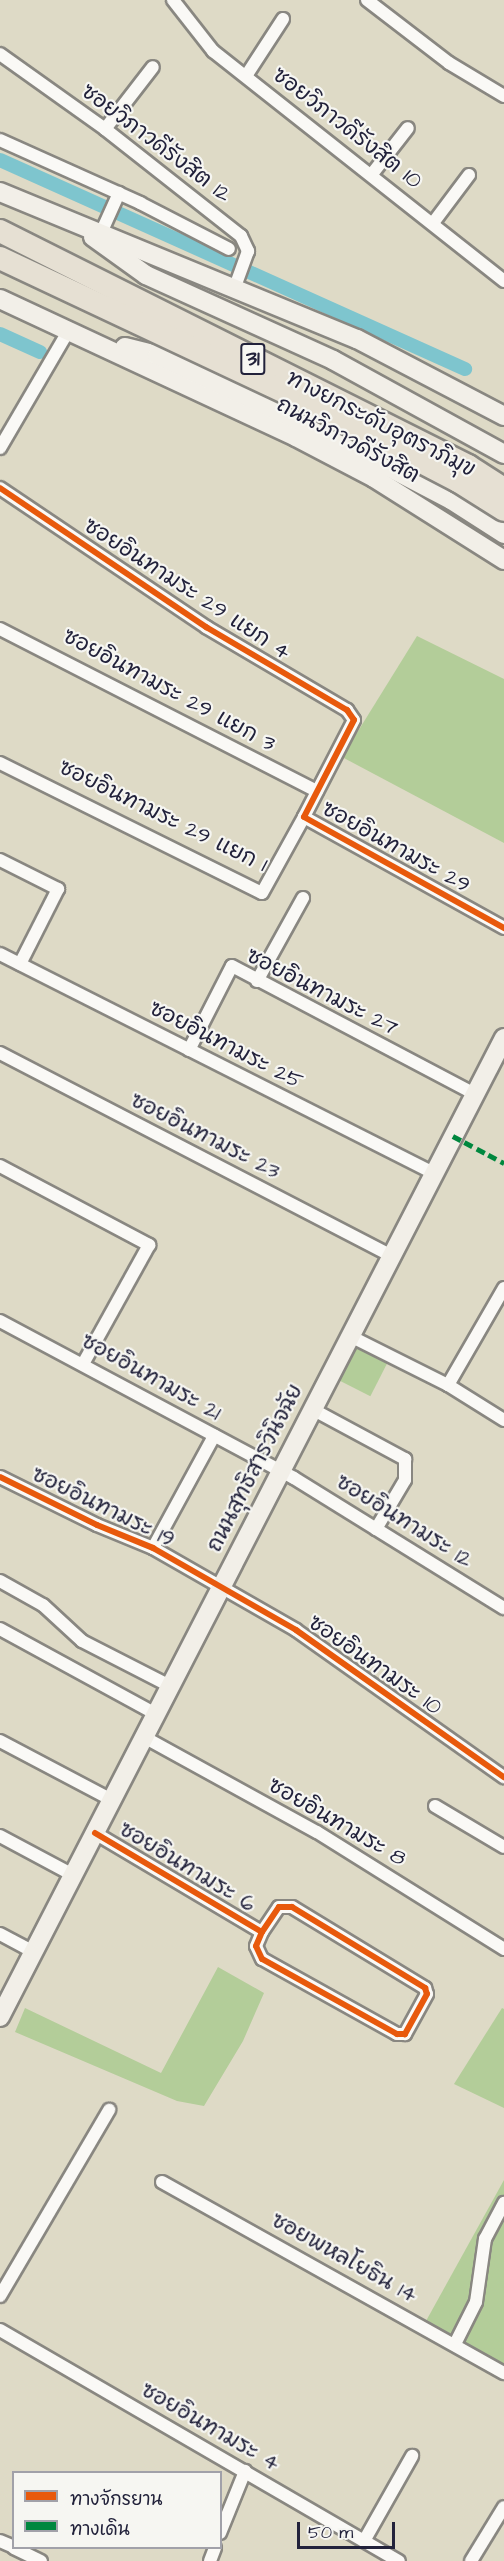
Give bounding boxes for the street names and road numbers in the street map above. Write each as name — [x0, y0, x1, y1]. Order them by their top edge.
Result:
street label: ซอยวิภาวดีรังสิต 10 — [267, 62, 427, 194]
street label: ซอยวิภาวดีรังสิต 12 — [76, 78, 236, 208]
road number: 31 — [240, 341, 266, 377]
street label: ทางยกระดับอุตราภิมุข — [282, 365, 480, 483]
street label: ถนนวิภาวดีรังสิต — [272, 391, 424, 489]
street label: ซอยอินทามระ 29 แยก 4 — [79, 512, 295, 666]
street label: ซอยอินทามระ 29 แยก 3 — [58, 623, 280, 757]
street label: ซอยอินทามระ 29 แยก 1 — [55, 754, 271, 878]
street label: ซอยอินทามระ 29 — [317, 795, 475, 899]
street label: ซอยอินทามระ 27 — [242, 942, 402, 1042]
street label: ซอยอินทามระ 25 — [145, 995, 307, 1095]
street label: ซอยอินทามระ 23 — [126, 1087, 284, 1185]
street label: ซอยอินทามระ 21 — [76, 1328, 226, 1426]
street label: ถนนสุทธิสารวินิจฉัย — [201, 1380, 309, 1556]
street label: ซอยอินทามระ 19 — [27, 1461, 179, 1553]
street label: ซอยอินทามระ 12 — [331, 1469, 477, 1573]
street label: ซอยอินทามระ 10 — [303, 1609, 447, 1721]
street label: ซอยอินทามระ 8 — [263, 1772, 411, 1872]
street label: ซอยอินทามระ 6 — [114, 1816, 260, 1918]
street label: ซอยพหลโยธิน 14 — [266, 2207, 422, 2309]
street label: ซอยอินทามระ 4 — [136, 2377, 284, 2477]

